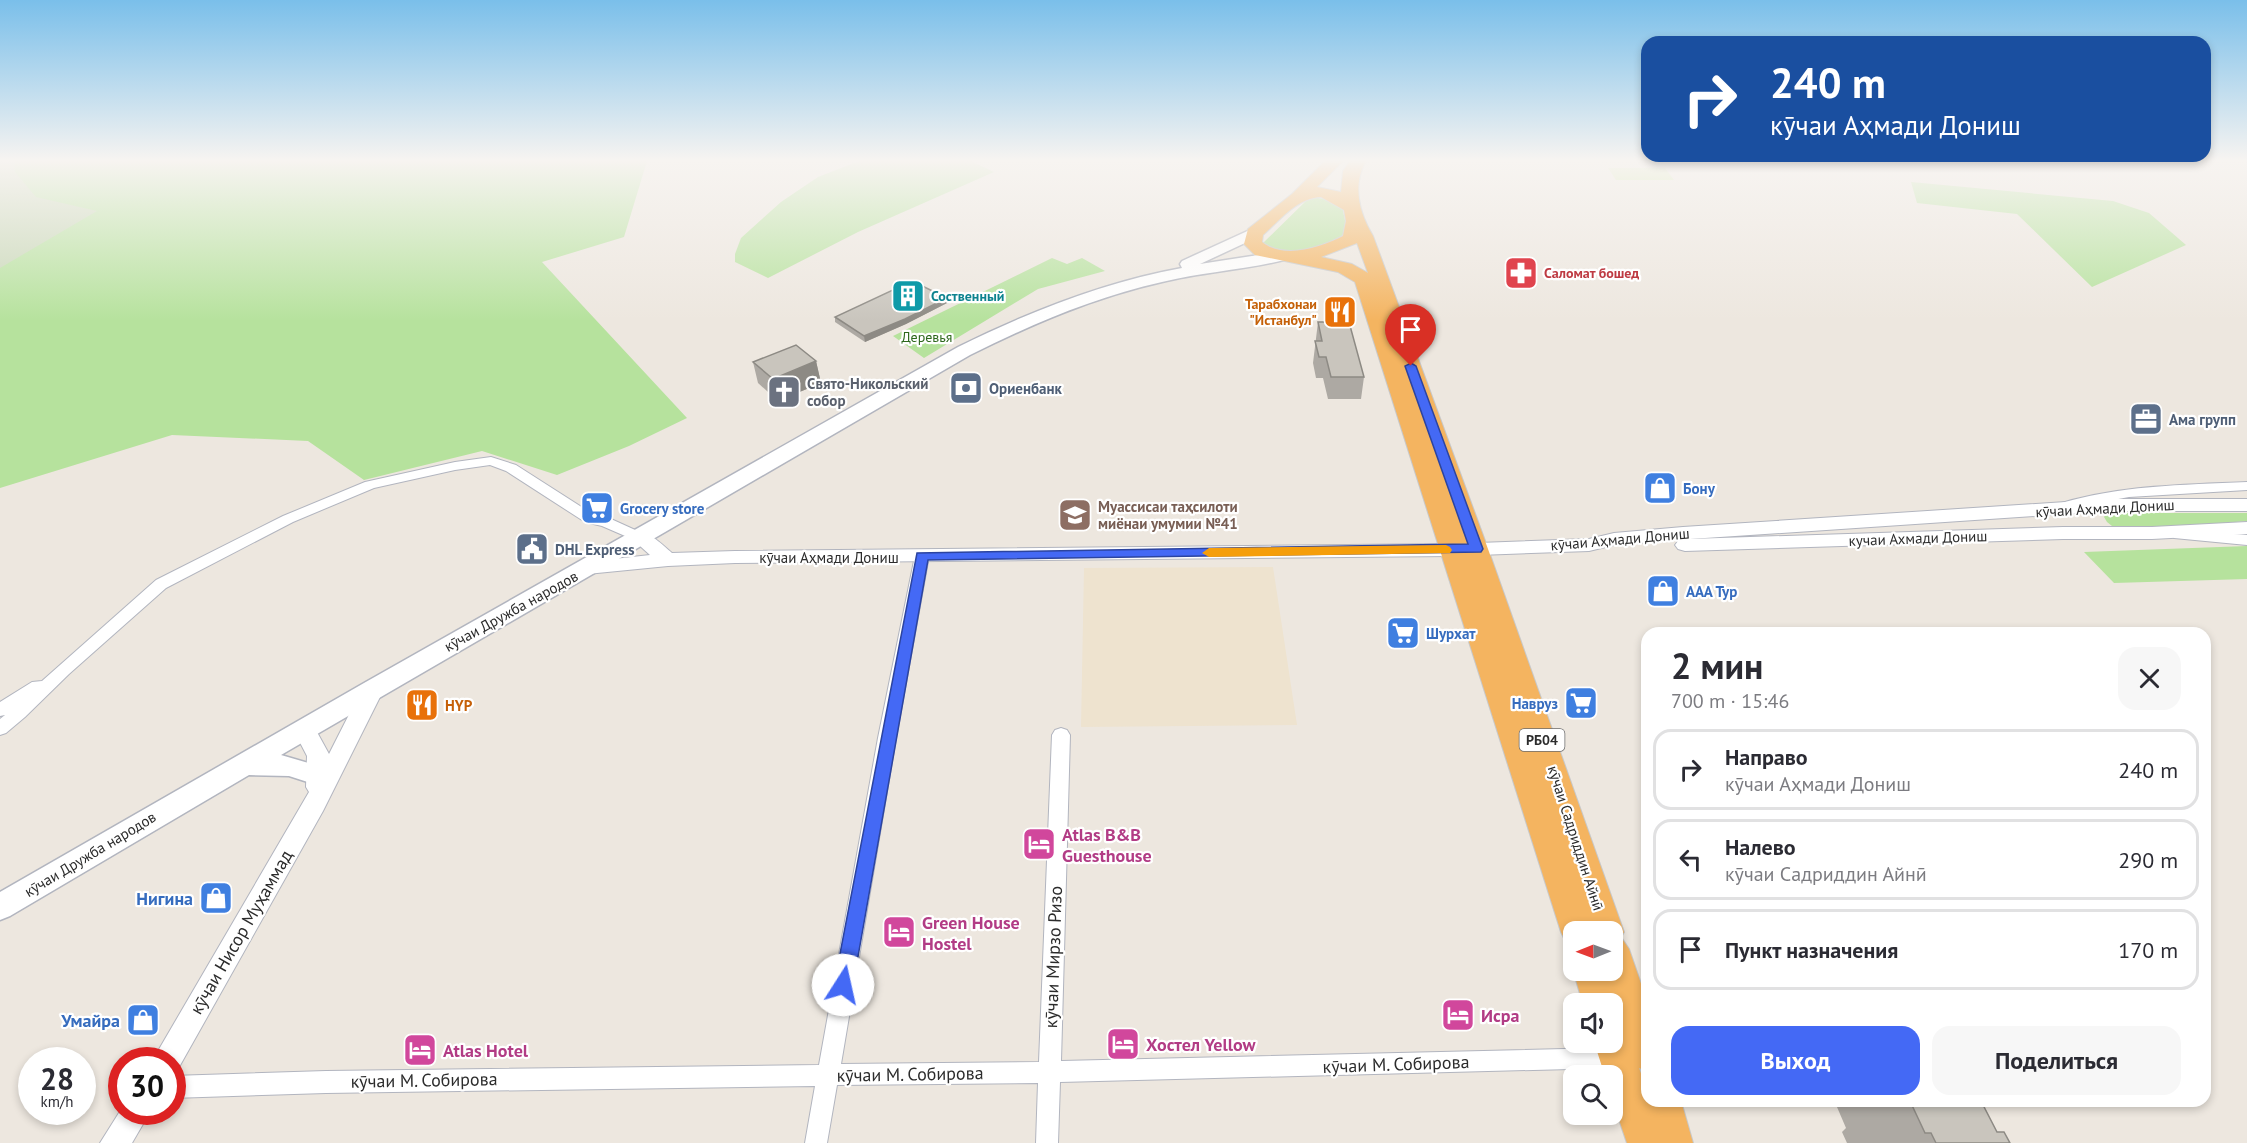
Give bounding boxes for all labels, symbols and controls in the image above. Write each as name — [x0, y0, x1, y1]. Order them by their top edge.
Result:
text: 240 m — [1770, 55, 1886, 110]
icon: right — [1671, 60, 1749, 138]
text: кӯчаи Аҳмади Дониш — [1770, 108, 2021, 142]
pharmacy icon: Саломат бошед — [1503, 255, 1539, 291]
place label: Саломат бошед — [1544, 264, 1639, 282]
building icon: Соственный — [890, 278, 926, 314]
place label: Соственный — [931, 287, 1004, 305]
restaurant icon: Тарабхонаи "Истанбул" — [1322, 294, 1358, 330]
place label: Тарабхонаи "Истанбул" — [1245, 295, 1317, 329]
pin — [1385, 304, 1436, 366]
icon: arrive — [1394, 313, 1427, 346]
park label: Деревья — [902, 328, 952, 346]
bank icon: Ориенбанк — [948, 370, 984, 406]
church icon: Свято-Никольский собор — [766, 374, 802, 410]
place label: Свято-Никольский собор — [807, 374, 928, 410]
place label: Ориенбанк — [989, 379, 1063, 398]
office icon: Ама групп — [2128, 401, 2164, 437]
place label: Ама групп — [2169, 410, 2236, 429]
shop icon: Бону — [1642, 470, 1678, 506]
place label: Бону — [1683, 479, 1716, 498]
supermarket icon: Grocery store — [579, 490, 615, 526]
street label: кӯчаи Аҳмади Дониш — [2035, 495, 2175, 521]
school or university icon: Муассисаи таҳсилоти миёнаи умумии №41 — [1057, 497, 1093, 533]
place label: Муассисаи таҳсилоти миёнаи умумии №41 — [1098, 497, 1238, 533]
place label: Grocery store — [620, 499, 705, 518]
street label: кӯчаи Аҳмади Дониш — [1550, 523, 1690, 555]
street label: кучаи Ахмади Дониш — [1848, 526, 1988, 550]
public building icon: DHL Express — [514, 531, 550, 567]
place label: DHL Express — [555, 540, 635, 559]
street label: кӯчаи Аҳмади Дониш — [759, 548, 899, 567]
street label: кӯчаи Дружба народов — [441, 566, 581, 656]
shop icon: ААА Тур — [1645, 573, 1681, 609]
place label: ААА Тур — [1686, 582, 1737, 601]
supermarket icon: Шурхат — [1385, 615, 1421, 651]
place label: Шурхат — [1426, 624, 1476, 643]
text: 2 мин — [1671, 642, 1763, 689]
button: close — [2118, 647, 2181, 710]
supermarket icon: Навруз — [1563, 685, 1599, 721]
restaurant icon: HYP — [404, 687, 440, 723]
text: 700 m · 15:46 — [1671, 688, 1789, 714]
place label: Навруз — [1512, 694, 1558, 713]
place label: HYP — [445, 696, 473, 715]
road number: РБ04 — [1520, 729, 1564, 751]
text: Направо — [1725, 743, 1808, 771]
icon: right — [1674, 753, 1707, 786]
text: 240 m — [2118, 756, 2178, 784]
street label: кӯчаи Садриддин Айнӣ — [1544, 763, 1608, 913]
text: кӯчаи Аҳмади Дониш — [1725, 771, 1911, 797]
street label: кӯчаи Дружба народов — [21, 807, 159, 901]
place label: Atlas B&B Guesthouse — [1062, 823, 1152, 867]
hotel icon: Atlas B&B Guesthouse — [1021, 826, 1057, 862]
text: Налево — [1725, 833, 1796, 861]
icon: left — [1674, 843, 1707, 876]
street label: кӯчаи Нисор Муҳаммад — [185, 845, 298, 1018]
text: 290 m — [2118, 846, 2178, 874]
text: кӯчаи Садриддин Айнӣ — [1725, 861, 1927, 887]
shop icon: Нигина — [198, 880, 234, 916]
street label: кӯчаи Мирзо Ризо — [1039, 885, 1067, 1029]
place label: Нигина — [136, 887, 193, 910]
place label: Green House Hostel — [922, 911, 1020, 955]
hotel icon: Green House Hostel — [881, 914, 917, 950]
north arrow — [1563, 921, 1623, 981]
map controls — [1563, 921, 1623, 1125]
icon: arrive — [1674, 933, 1707, 966]
text: Пункт назначения — [1725, 936, 1898, 964]
text: 170 m — [2118, 936, 2178, 964]
position arrow — [811, 953, 875, 1017]
button: sound — [1563, 993, 1623, 1053]
hotel icon: Исра — [1440, 997, 1476, 1033]
shop icon: Умайра — [125, 1002, 161, 1038]
place label: Исра — [1481, 1004, 1520, 1027]
place label: Умайра — [60, 1009, 120, 1032]
hotel icon: Хостел Yellow — [1105, 1026, 1141, 1062]
button: Выход — [1671, 1026, 1920, 1095]
button: Поделиться — [1932, 1026, 2181, 1095]
hotel icon: Atlas Hotel — [402, 1032, 438, 1068]
place label: Хостел Yellow — [1146, 1033, 1256, 1056]
place label: Atlas Hotel — [443, 1039, 529, 1062]
speed limit sign: 30 — [108, 1047, 186, 1125]
street label: кӯчаи М. Собирова — [1322, 1050, 1470, 1078]
text: 28 — [40, 1059, 74, 1098]
street label: кӯчаи М. Собирова — [836, 1061, 984, 1087]
button: search — [1563, 1065, 1623, 1125]
street label: кӯчаи М. Собирова — [350, 1067, 498, 1093]
text: km/h — [41, 1092, 73, 1111]

